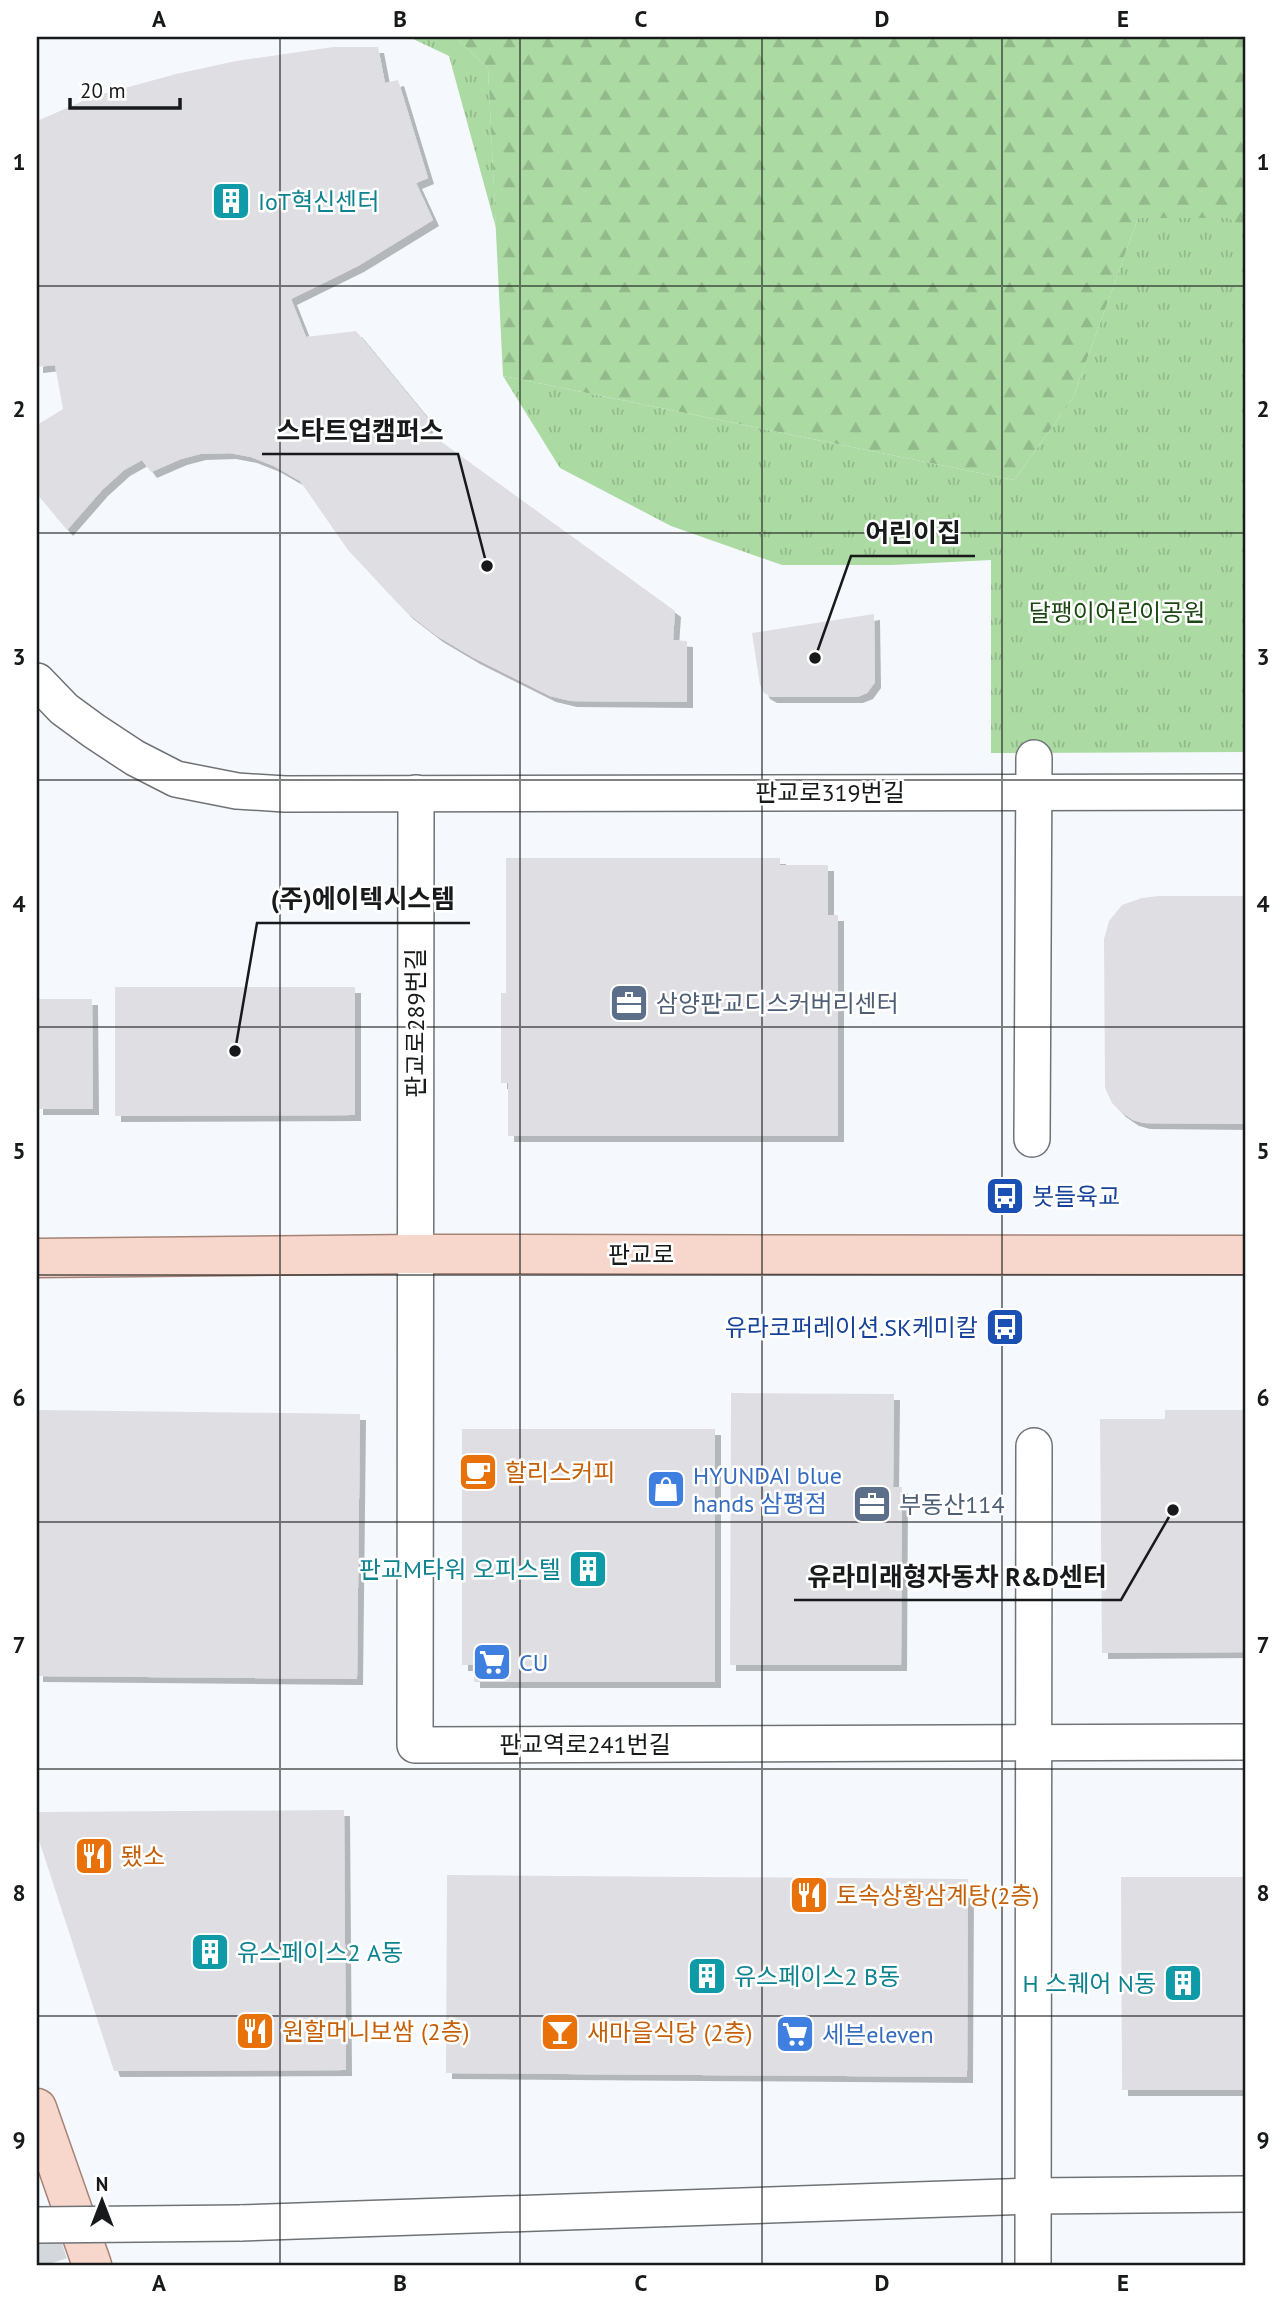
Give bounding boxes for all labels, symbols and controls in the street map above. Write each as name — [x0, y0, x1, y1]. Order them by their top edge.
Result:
text: A — [152, 4, 166, 33]
text: B — [393, 4, 407, 33]
text: C — [635, 4, 648, 33]
text: D — [875, 4, 889, 33]
text: E — [1117, 4, 1129, 33]
scale bar — [70, 66, 180, 110]
text: 20 m — [80, 77, 126, 104]
text: 1 — [12, 147, 26, 176]
text: 1 — [1256, 147, 1270, 176]
building icon: IoT혁신센터 — [210, 180, 252, 222]
place label: IoT혁신센터 — [258, 186, 380, 217]
text: 2 — [12, 394, 26, 423]
text: 2 — [1256, 394, 1270, 423]
callout: 스타트업캠퍼스 — [262, 407, 458, 454]
text: 스타트업캠퍼스 — [276, 414, 444, 447]
callout: 어린이집 — [851, 509, 975, 556]
text: 어린이집 — [865, 516, 961, 549]
park label: 달팽이어린이공원 — [1029, 597, 1205, 628]
text: 3 — [12, 642, 26, 671]
text: 3 — [1256, 642, 1270, 671]
street label: 판교로319번길 — [755, 777, 905, 808]
callout: (주)에이텍시스템 — [257, 876, 470, 923]
text: (주)에이텍시스템 — [271, 882, 455, 915]
text: 4 — [12, 889, 26, 918]
text: 4 — [1256, 889, 1270, 918]
street label: 판교로289번길 — [400, 948, 431, 1098]
office icon: 삼양판교디스커버리센터 — [608, 982, 650, 1024]
place label: 삼양판교디스커버리센터 — [656, 988, 899, 1019]
text: 5 — [12, 1136, 26, 1165]
text: 5 — [1256, 1136, 1270, 1165]
bus stop icon: 봇들육교 — [984, 1175, 1026, 1217]
place label: 봇들육교 — [1032, 1181, 1120, 1212]
street label: 판교로 — [608, 1239, 674, 1270]
bus stop icon: 유라코퍼레이션.SK케미칼 — [984, 1306, 1026, 1348]
place label: 유라코퍼레이션.SK케미칼 — [725, 1312, 978, 1343]
text: 6 — [12, 1383, 26, 1412]
text: 6 — [1256, 1383, 1270, 1412]
cafe icon: 할리스커피 — [457, 1451, 499, 1493]
place label: 할리스커피 — [505, 1457, 615, 1488]
place label: HYUNDAI blue hands 삼평점 — [693, 1460, 842, 1519]
shop icon: HYUNDAI blue hands 삼평점 — [645, 1468, 687, 1510]
office icon: 부동산114 — [851, 1483, 893, 1525]
place label: 부동산114 — [899, 1489, 1004, 1520]
building icon: 판교M타워 오피스텔 — [567, 1548, 609, 1590]
callout: 유라미래형자동차 R&D센터 — [794, 1553, 1121, 1600]
place label: 판교M타워 오피스텔 — [359, 1554, 561, 1585]
text: 유라미래형자동차 R&D센터 — [807, 1560, 1107, 1593]
text: 7 — [12, 1630, 26, 1659]
text: 7 — [1256, 1630, 1270, 1659]
supermarket icon: CU — [471, 1641, 513, 1683]
place label: CU — [519, 1647, 548, 1678]
street label: 판교역로241번길 — [499, 1729, 671, 1760]
restaurant icon: 됐소 — [73, 1835, 115, 1877]
place label: 됐소 — [121, 1841, 165, 1872]
restaurant icon: 토속상황삼계탕(2층) — [788, 1874, 830, 1916]
text: 8 — [12, 1878, 26, 1907]
text: 8 — [1256, 1878, 1270, 1907]
place label: 토속상황삼계탕(2층) — [836, 1880, 1039, 1911]
building icon: 유스페이스2 A동 — [189, 1931, 231, 1973]
place label: 유스페이스2 A동 — [237, 1937, 403, 1968]
building icon: 유스페이스2 B동 — [686, 1955, 728, 1997]
place label: 유스페이스2 B동 — [734, 1961, 900, 1992]
building icon: H 스퀘어 N동 — [1162, 1962, 1204, 2004]
place label: H 스퀘어 N동 — [1023, 1968, 1156, 1999]
restaurant icon: 원할머니보쌈 (2층) — [234, 2010, 276, 2052]
bar icon: 새마을식당 (2층) — [539, 2011, 581, 2053]
supermarket icon: 세븐eleven — [774, 2013, 816, 2055]
place label: 원할머니보쌈 (2층) — [282, 2016, 470, 2047]
place label: 새마을식당 (2층) — [587, 2017, 752, 2048]
place label: 세븐eleven — [822, 2019, 934, 2050]
text: 9 — [12, 2125, 26, 2154]
text: 9 — [1256, 2125, 1270, 2154]
north arrow — [66, 2166, 136, 2236]
text: N — [96, 2172, 108, 2196]
text: A — [152, 2268, 166, 2297]
text: B — [393, 2268, 407, 2297]
text: C — [635, 2268, 648, 2297]
text: D — [875, 2268, 889, 2297]
text: E — [1117, 2268, 1129, 2297]

